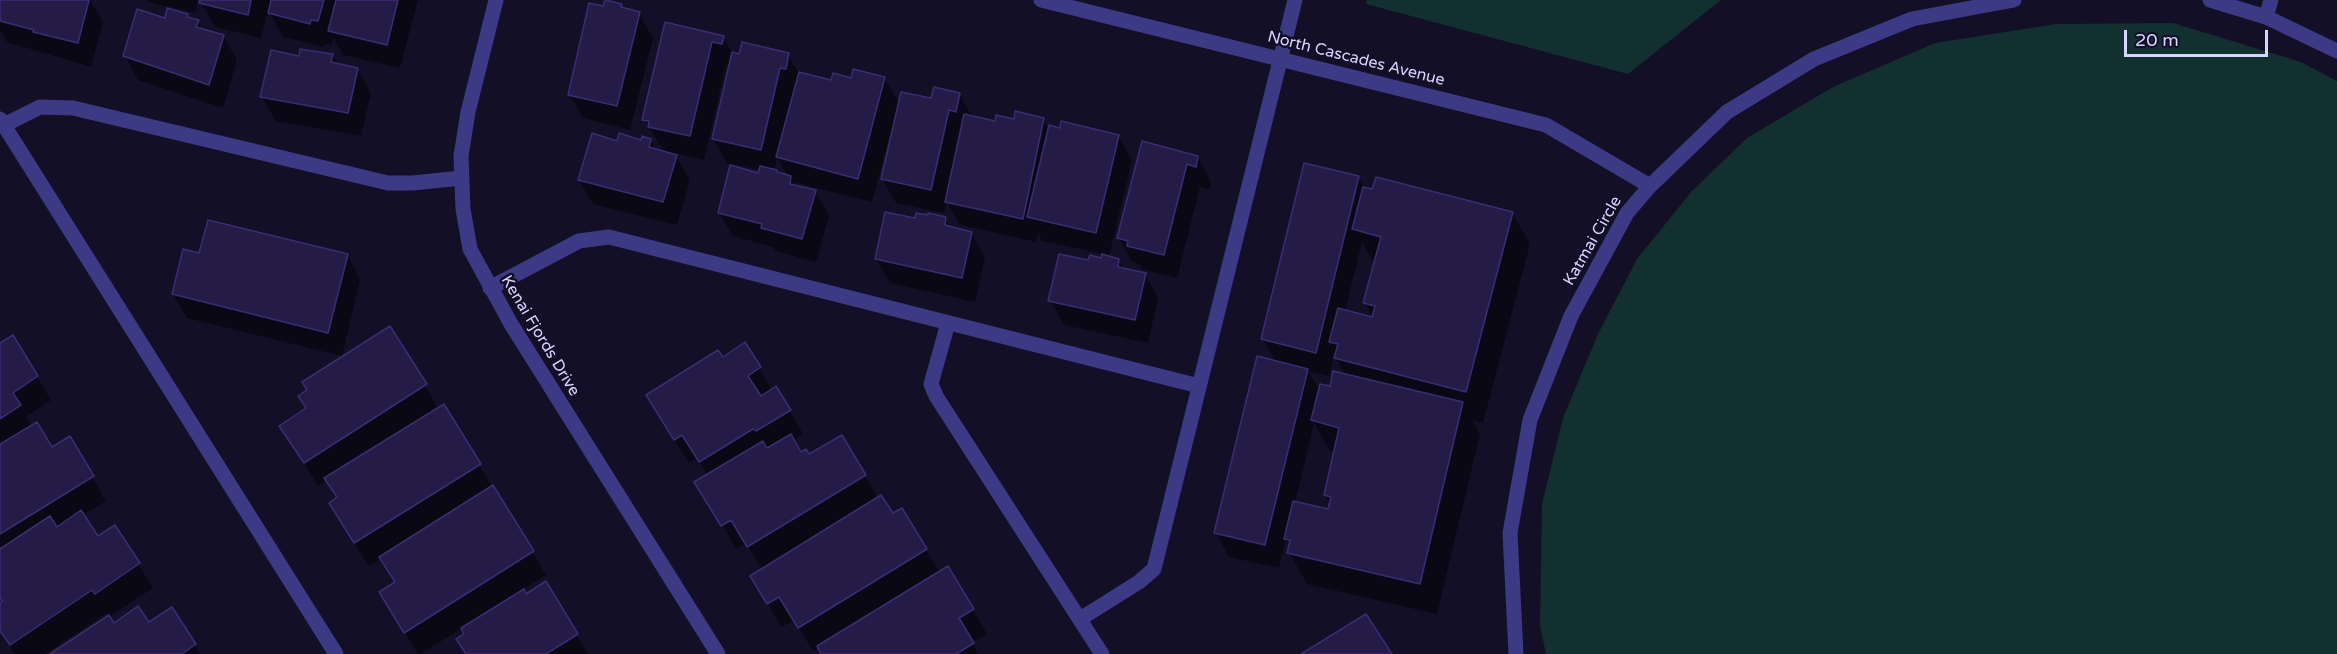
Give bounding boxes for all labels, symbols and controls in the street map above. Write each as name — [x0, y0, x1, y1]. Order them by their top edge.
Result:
scale bar — [2127, 18, 2271, 56]
street label: North Cascades Avenue — [1265, 28, 1447, 90]
text: 20 m — [2135, 29, 2179, 51]
street label: Katmai Circle — [1560, 193, 1626, 289]
street label: Kenai Fjords Drive — [496, 272, 584, 400]

